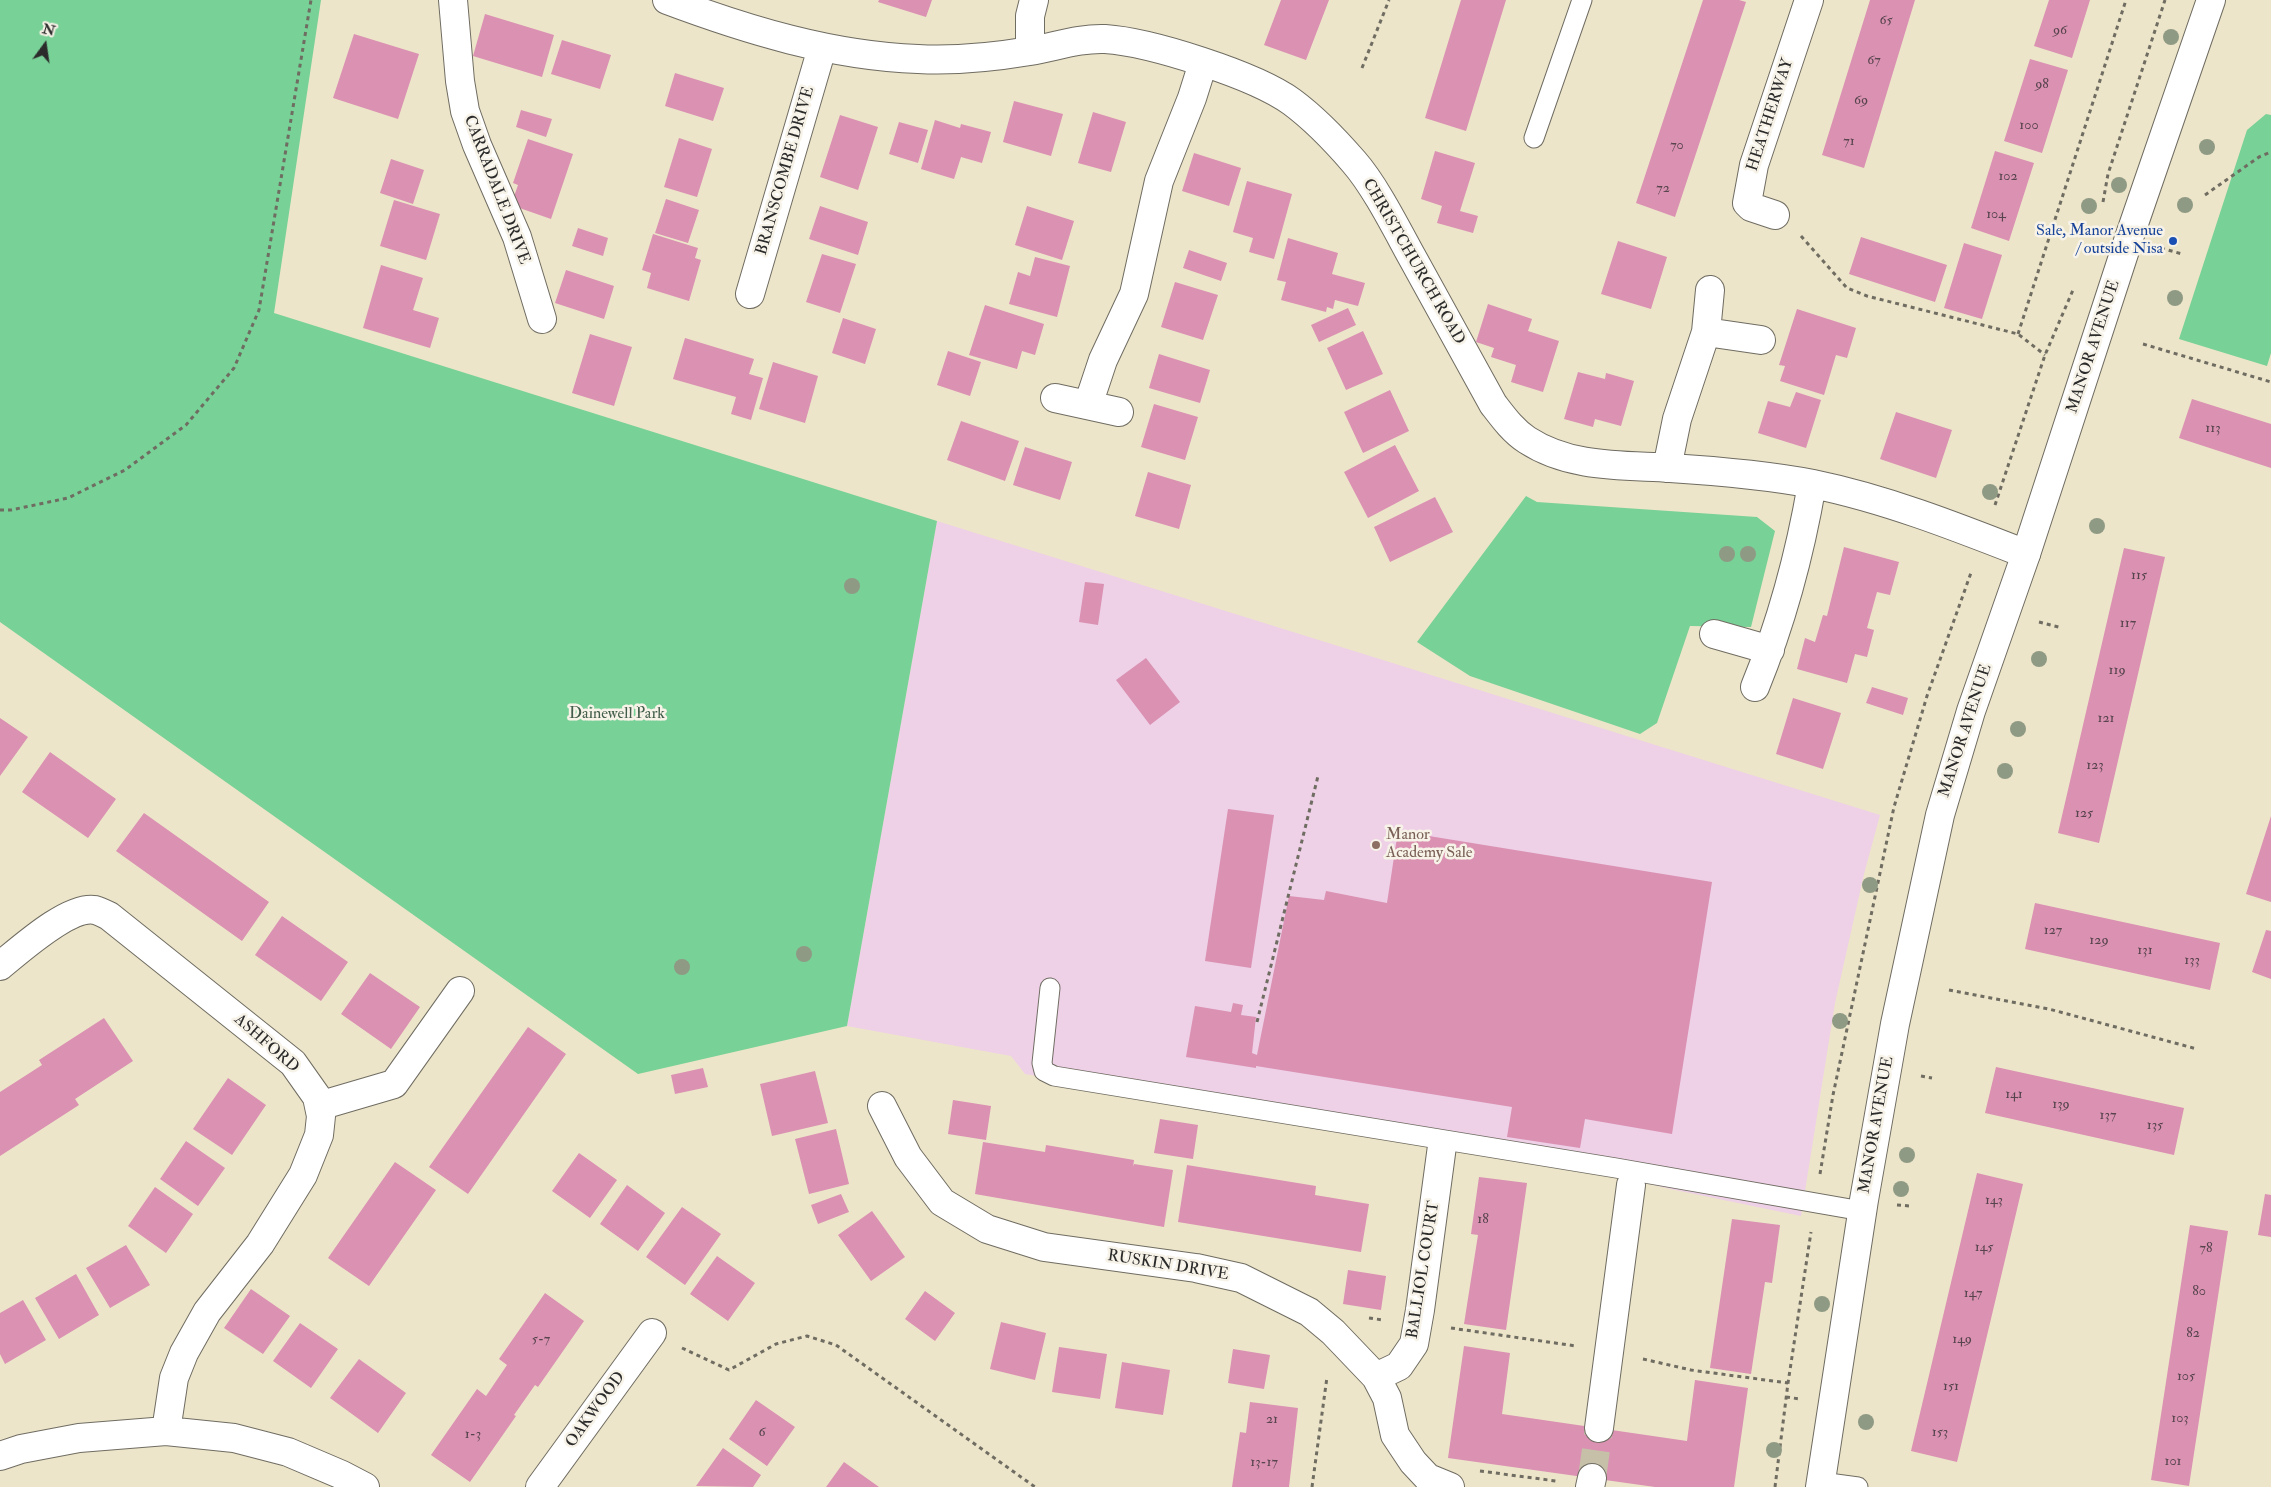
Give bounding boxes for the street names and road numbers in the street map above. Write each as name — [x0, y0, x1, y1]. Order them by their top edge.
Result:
street label: HEATHERWAY — [1744, 56, 1798, 174]
street label: BRANSCOMBE DRIVE — [753, 85, 819, 257]
street label: CARRADALE DRIVE — [459, 113, 533, 267]
street label: CHRISTCHURCH ROAD — [1358, 176, 1468, 348]
street label: MANOR AVENUE — [2063, 278, 2125, 416]
street label: MANOR AVENUE — [1935, 662, 1997, 800]
street label: ASHFORD — [230, 1011, 302, 1077]
street label: MANOR AVENUE — [1856, 1055, 1898, 1195]
street label: BALLIOL COURT — [1404, 1200, 1444, 1340]
street label: RUSKIN DRIVE — [1106, 1247, 1230, 1285]
street label: OAKWOOD — [562, 1368, 630, 1452]

